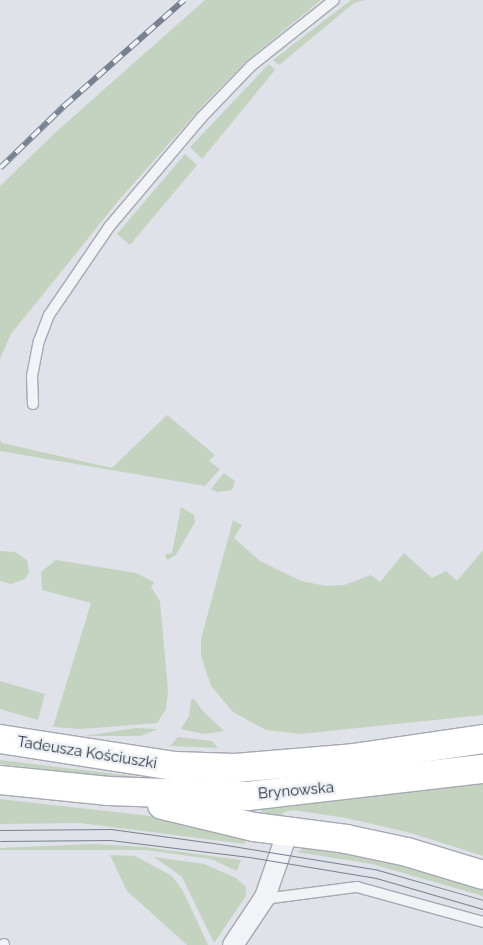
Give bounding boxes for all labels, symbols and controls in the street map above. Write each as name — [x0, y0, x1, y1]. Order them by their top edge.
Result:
street label: Tadeusza Kościuszki — [16, 733, 158, 773]
street label: Brynowska — [257, 779, 335, 803]

